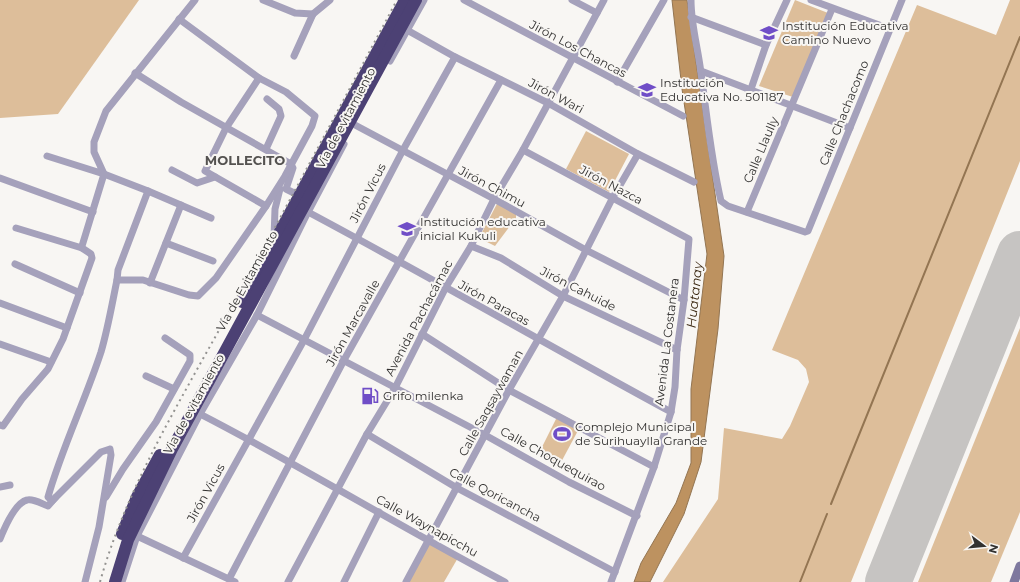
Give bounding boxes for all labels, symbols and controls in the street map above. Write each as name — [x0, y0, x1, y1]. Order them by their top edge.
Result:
street label: Jirón Los Chancas — [526, 16, 629, 81]
place label: Institución Educativa Camino Nuevo — [782, 18, 909, 47]
school or university icon: Institución Educativa Camino Nuevo — [759, 23, 779, 43]
street label: Calle Chachacomo — [816, 58, 872, 168]
street label: Via de evitamiento — [313, 65, 378, 171]
street label: Jirón Wari — [525, 74, 586, 116]
place label: Institución Educativa No. 501187 — [660, 75, 783, 104]
school or university icon: Institución Educativa No. 501187 — [637, 80, 657, 100]
street label: Calle Llaully — [740, 114, 781, 185]
district label: MOLLECITO — [205, 152, 285, 168]
street label: Jirón Vicus — [346, 160, 389, 226]
street label: Jirón Nazca — [576, 161, 645, 207]
street label: Jirón Chimu — [455, 162, 528, 210]
place label: Institución educativa inicial Kukuli — [420, 214, 546, 243]
school or university icon: Institución educativa inicial Kukuli — [397, 219, 417, 239]
street label: Vía de Evitamiento — [213, 228, 280, 334]
street label: Avenida Pachacámac — [382, 257, 456, 378]
water label: Huatanay — [683, 260, 706, 329]
street label: Jirón Cahuide — [537, 263, 619, 314]
street label: Jirón Paracas — [455, 276, 533, 328]
street label: Jirón Marcavalle — [322, 277, 383, 370]
street label: Avenida La Costanera — [651, 277, 682, 407]
street label: Calle Saqsaywaman — [455, 347, 526, 459]
street label: Via de evitamiento — [160, 351, 227, 456]
fuel station icon: Grifo milenka — [360, 386, 380, 406]
place label: Grifo milenka — [383, 388, 464, 403]
place label: Complejo Municipal de Surihuaylla Grande — [575, 419, 707, 448]
street label: Calle Choquequirao — [498, 423, 609, 494]
sports icon: Complejo Municipal de Surihuaylla Grande — [552, 424, 572, 444]
street label: Jirón Vicus — [183, 461, 228, 526]
street label: Calle Qoricancha — [447, 464, 544, 525]
street label: Calle Waynapicchu — [374, 491, 481, 560]
north arrow — [964, 526, 1004, 566]
text: N — [986, 543, 1002, 555]

